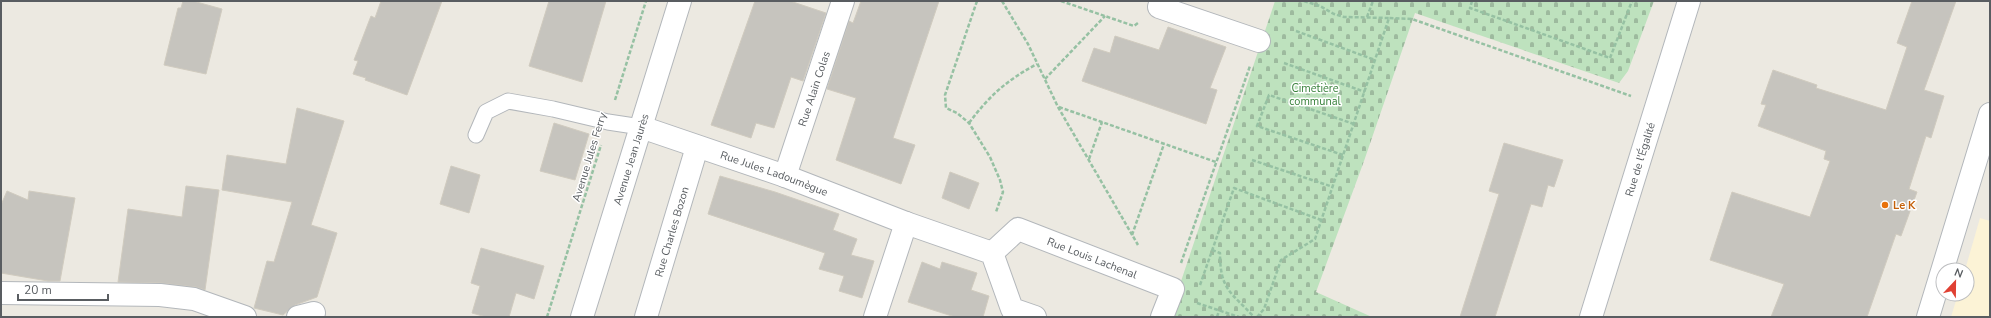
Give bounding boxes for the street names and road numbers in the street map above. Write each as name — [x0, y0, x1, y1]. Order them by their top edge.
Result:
street label: Rue Alain Colas — [795, 49, 834, 128]
street label: Avenue Jules Ferry — [569, 110, 610, 204]
street label: Avenue Jean Jaurès — [610, 112, 653, 207]
street label: Rue de l'Égalité — [1622, 121, 1659, 198]
street label: Rue Jules Ladoumègue — [718, 148, 830, 200]
street label: Rue Charles Bozon — [651, 185, 693, 279]
street label: Rue Louis Lachenal — [1045, 234, 1140, 283]

